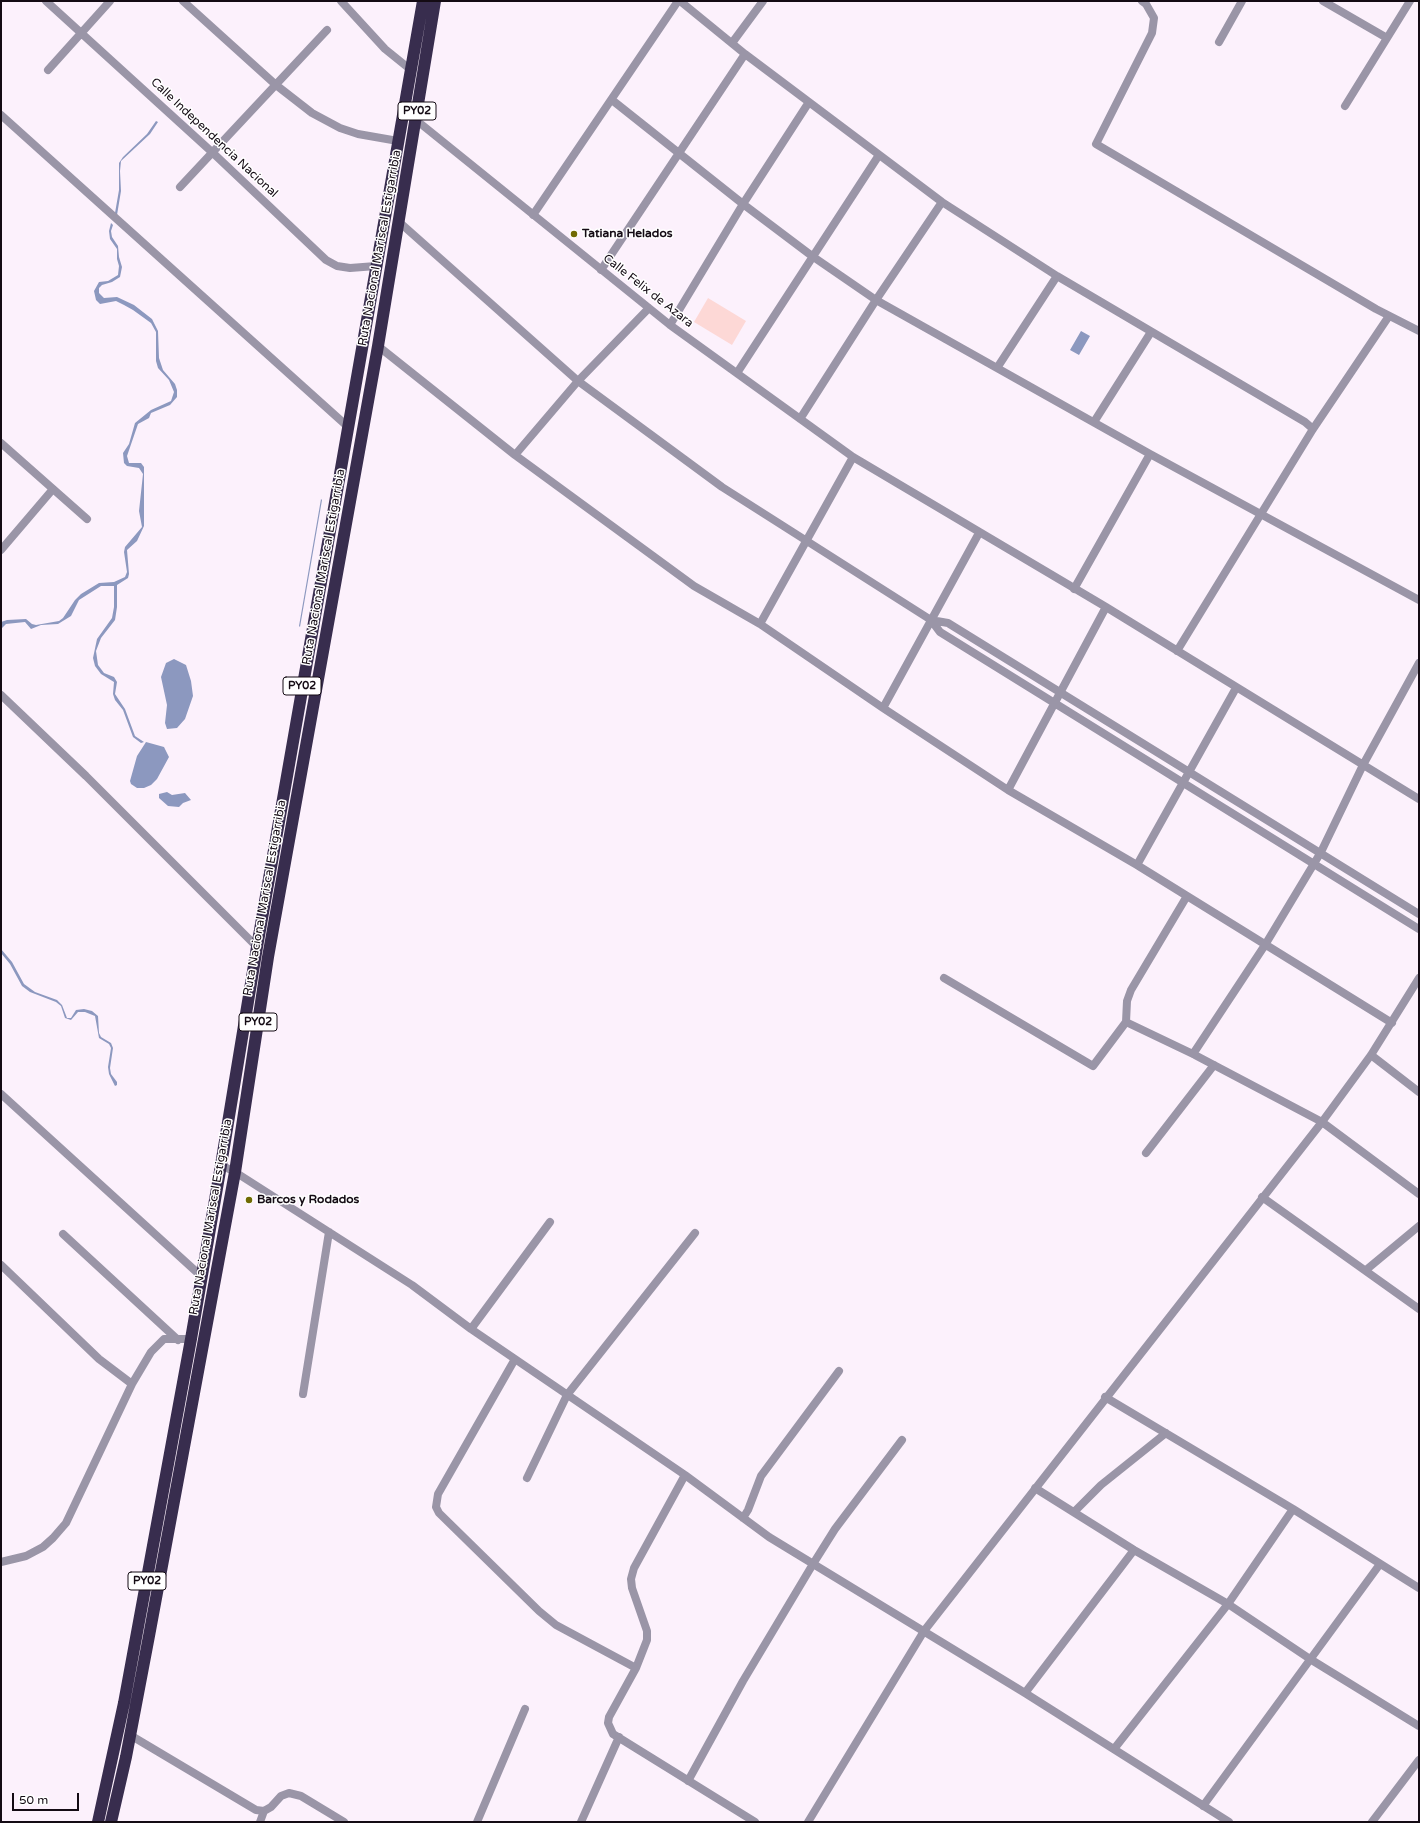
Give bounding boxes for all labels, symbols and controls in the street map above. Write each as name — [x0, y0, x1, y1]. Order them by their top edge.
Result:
street label: Calle Independencia Nacional — [147, 75, 281, 201]
road number: PY02 — [398, 102, 436, 120]
street label: Ruta Nacional Mariscal Estigarribia — [356, 149, 404, 347]
place label: Tatiana Helados — [582, 227, 672, 241]
marker: Tatiana Helados — [569, 229, 579, 239]
street label: Calle Felix de Azara — [600, 251, 696, 331]
street label: Ruta Nacional Mariscal Estigarribia — [300, 468, 348, 666]
road number: PY02 — [283, 677, 321, 695]
street label: Ruta Nacional Mariscal Estigarribia — [241, 799, 289, 997]
road number: PY02 — [239, 1013, 277, 1031]
street label: Ruta Nacional Mariscal Estigarribia — [187, 1118, 235, 1316]
place label: Barcos y Rodados — [257, 1193, 359, 1207]
marker: Barcos y Rodados — [244, 1195, 254, 1205]
road number: PY02 — [128, 1572, 166, 1590]
scale bar — [14, 1785, 81, 1811]
text: 50 m — [19, 1793, 48, 1807]

